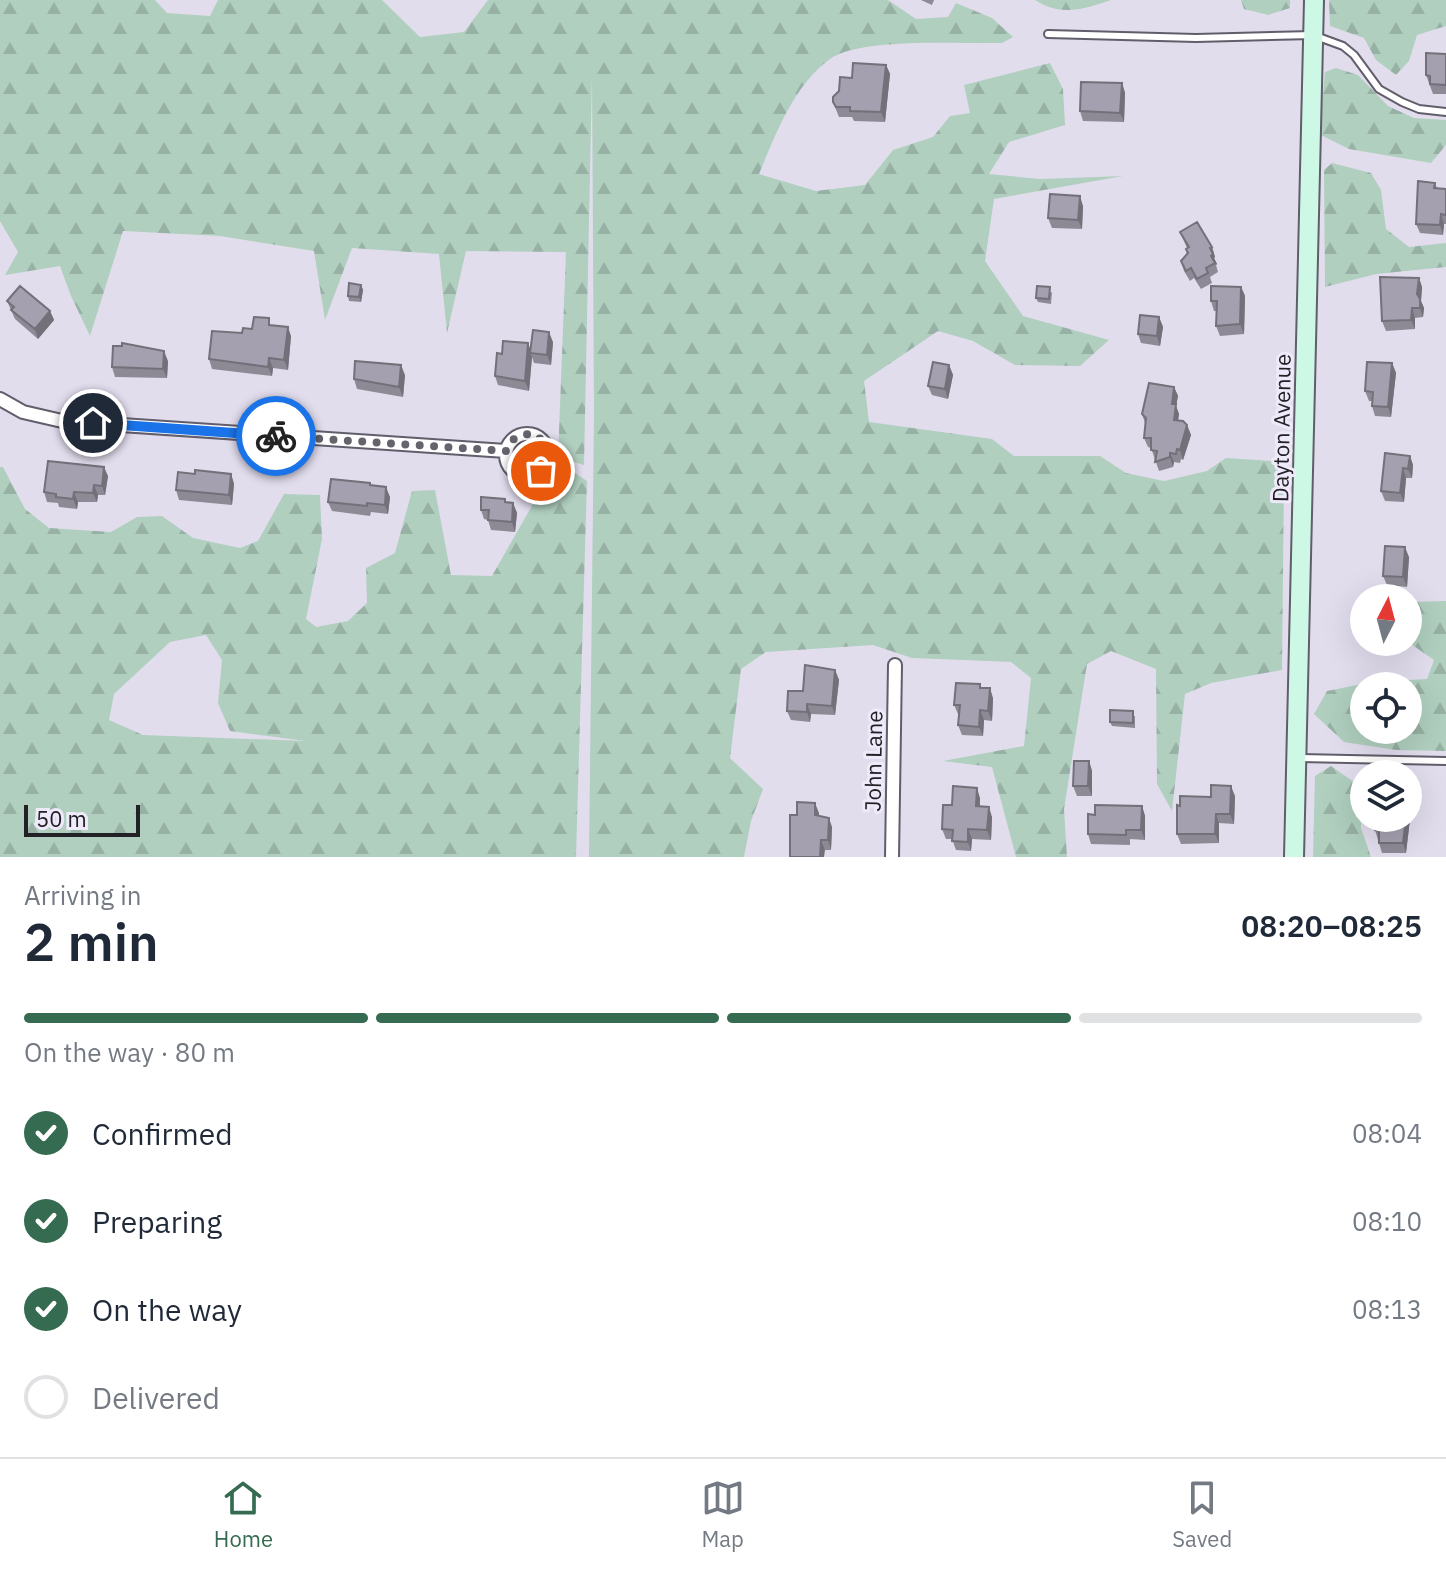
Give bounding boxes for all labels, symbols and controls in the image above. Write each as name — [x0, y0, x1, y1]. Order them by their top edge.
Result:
street label: Dayton Avenue — [1265, 354, 1297, 502]
pin — [59, 389, 127, 457]
courier — [236, 396, 316, 476]
icon: home — [71, 401, 115, 445]
icon: bike — [254, 414, 298, 458]
pin — [507, 437, 575, 505]
icon: bag — [519, 449, 563, 493]
north arrow — [1350, 584, 1422, 656]
map controls — [1350, 584, 1422, 832]
button: locate — [1350, 672, 1422, 744]
street label: John Lane — [858, 710, 888, 812]
button: layers — [1350, 760, 1422, 832]
scale bar — [24, 801, 140, 837]
text: 50 m — [36, 804, 87, 833]
text: Arriving in — [24, 878, 141, 912]
text: 08:20–08:25 — [1241, 906, 1422, 945]
text: 2 min — [24, 908, 159, 975]
text: On the way · 80 m — [24, 1035, 235, 1069]
icon: check — [24, 1111, 68, 1155]
text: Confirmed — [92, 1114, 233, 1153]
text: 08:04 — [1352, 1116, 1422, 1150]
icon: check — [24, 1199, 68, 1243]
text: Preparing — [92, 1202, 222, 1241]
text: 08:10 — [1352, 1204, 1422, 1238]
icon: check — [24, 1287, 68, 1331]
text: On the way — [92, 1290, 242, 1329]
text: 08:13 — [1352, 1292, 1422, 1326]
text: Delivered — [92, 1378, 220, 1417]
tab: Home — [214, 1476, 273, 1553]
tab: Map — [701, 1476, 745, 1553]
tab: Saved — [1172, 1476, 1232, 1553]

